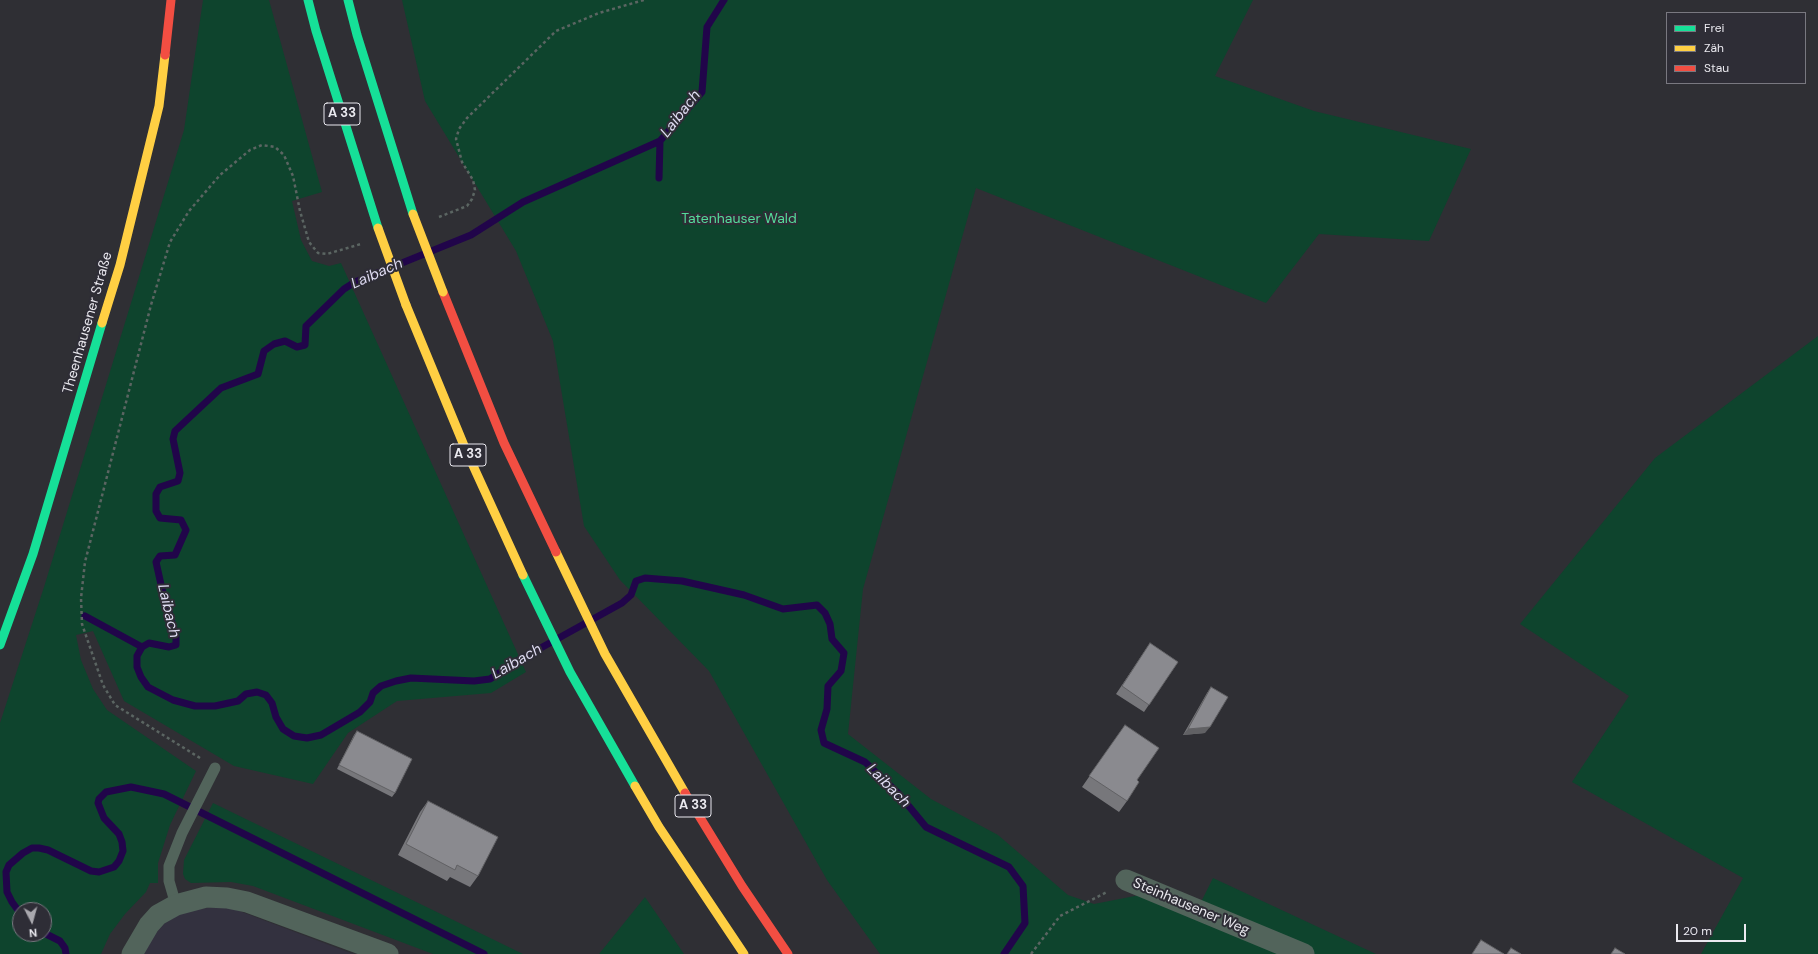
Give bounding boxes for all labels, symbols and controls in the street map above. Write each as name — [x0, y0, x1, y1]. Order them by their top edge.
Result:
legend — [1666, 12, 1806, 84]
text: Frei — [1704, 20, 1724, 36]
text: Zäh — [1704, 40, 1724, 56]
text: Stau — [1704, 60, 1729, 76]
water label: Laibach — [657, 87, 705, 141]
road number: A 33 — [324, 103, 360, 125]
park label: Tatenhauser Wald — [681, 211, 797, 227]
street label: Theenhausener Straße — [60, 250, 116, 396]
water label: Laibach — [348, 255, 406, 293]
road number: A 33 — [450, 444, 486, 466]
water label: Laibach — [153, 582, 183, 640]
water label: Laibach — [489, 641, 545, 683]
water label: Laibach — [862, 760, 914, 812]
road number: A 33 — [675, 795, 711, 817]
street label: Steinhausener Weg — [1130, 875, 1252, 939]
north arrow — [12, 902, 52, 942]
scale bar — [1678, 916, 1748, 942]
text: 20 m — [1683, 923, 1712, 939]
text: N — [28, 926, 38, 940]

